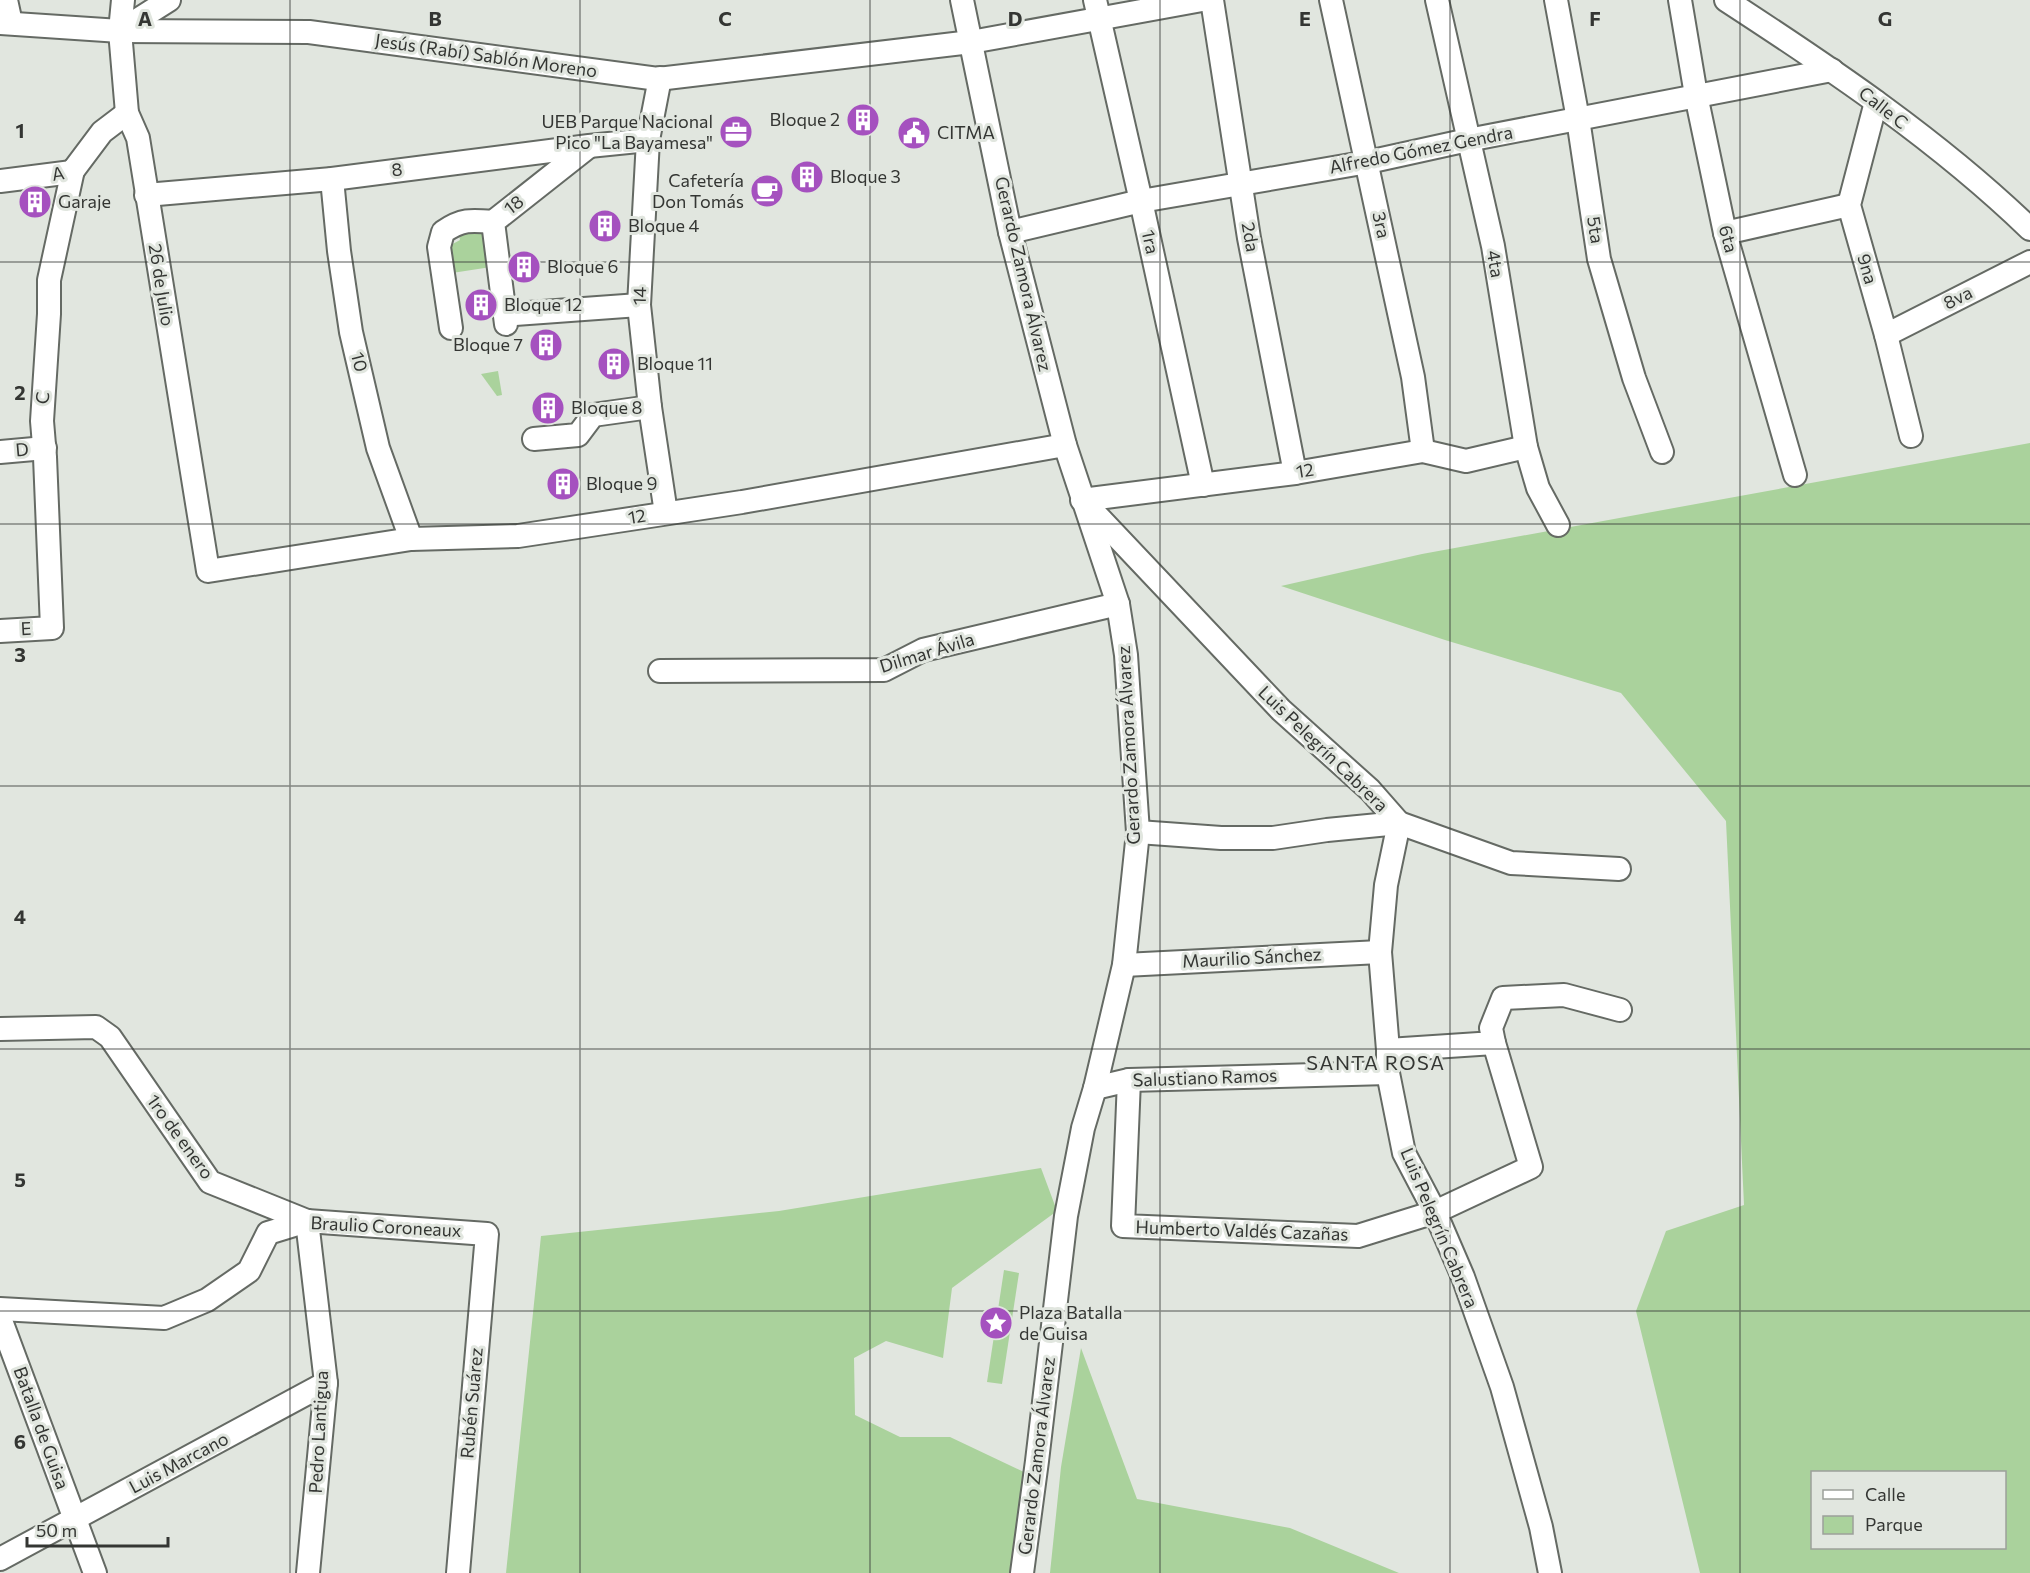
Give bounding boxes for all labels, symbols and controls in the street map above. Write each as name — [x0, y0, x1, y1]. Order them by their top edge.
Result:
text: A — [138, 6, 152, 30]
text: B — [428, 6, 442, 30]
text: C — [718, 6, 732, 30]
text: D — [1008, 6, 1022, 30]
text: E — [1299, 6, 1311, 30]
text: F — [1589, 6, 1601, 30]
text: G — [1878, 6, 1892, 30]
street label: Jesús (Rabí) Sablón Moreno — [374, 29, 599, 81]
street label: Calle C — [1855, 81, 1913, 133]
building icon: Bloque 2 — [845, 102, 881, 138]
place label: Bloque 2 — [770, 108, 840, 130]
place label: UEB Parque Nacional Pico "La Bayamesa" — [541, 110, 713, 153]
office icon: UEB Parque Nacional Pico "La Bayamesa" — [718, 114, 754, 150]
public building icon: CITMA — [896, 115, 932, 151]
text: 1 — [15, 118, 25, 142]
street label: Alfredo Gómez Gendra — [1327, 120, 1514, 178]
place label: CITMA — [937, 121, 995, 143]
street label: 8 — [390, 157, 404, 181]
building icon: Bloque 3 — [789, 159, 825, 195]
street label: A — [50, 161, 66, 185]
place label: Bloque 3 — [830, 165, 901, 187]
place label: Cafetería Don Tomás — [652, 169, 744, 212]
cafe icon: Cafetería Don Tomás — [749, 173, 785, 209]
street label: Gerardo Zamora Álvarez — [991, 174, 1057, 373]
building icon: Garaje — [17, 184, 53, 220]
place label: Garaje — [58, 190, 111, 212]
street label: 18 — [499, 190, 528, 219]
building icon: Bloque 4 — [587, 208, 623, 244]
street label: 3ra — [1368, 209, 1396, 240]
place label: Bloque 4 — [628, 214, 699, 236]
street label: 5ta — [1583, 215, 1609, 245]
street label: 2da — [1238, 220, 1264, 253]
street label: 6ta — [1715, 222, 1743, 255]
street label: 1ra — [1138, 228, 1164, 256]
street label: 26 de Julio — [145, 242, 179, 327]
street label: 4ta — [1483, 248, 1509, 279]
building icon: Bloque 6 — [506, 249, 542, 285]
street label: 9na — [1853, 251, 1883, 286]
place label: Bloque 6 — [547, 255, 618, 277]
street label: 8va — [1939, 281, 1976, 314]
street label: 14 — [628, 286, 650, 305]
building icon: Bloque 12 — [463, 287, 499, 323]
place label: Bloque 12 — [504, 293, 582, 315]
building icon: Bloque 7 — [528, 327, 564, 363]
place label: Bloque 7 — [453, 333, 523, 355]
building icon: Bloque 11 — [596, 346, 632, 382]
street label: 10 — [347, 350, 373, 374]
place label: Bloque 11 — [637, 352, 713, 374]
text: 2 — [14, 380, 26, 404]
building icon: Bloque 8 — [530, 390, 566, 426]
street label: C — [31, 391, 53, 405]
place label: Bloque 8 — [571, 396, 642, 418]
street label: D — [14, 437, 29, 461]
street label: 12 — [1294, 458, 1315, 482]
building icon: Bloque 9 — [545, 466, 581, 502]
place label: Bloque 9 — [586, 472, 657, 494]
street label: 12 — [626, 504, 647, 528]
street label: E — [20, 617, 32, 639]
street label: Dilmar Ávila — [877, 627, 977, 677]
text: 3 — [14, 642, 26, 666]
street label: Gerardo Zamora Álvarez — [1112, 645, 1144, 845]
street label: Luis Pelegrín Cabrera — [1254, 681, 1393, 816]
text: 4 — [14, 904, 26, 928]
street label: Maurilio Sánchez — [1182, 942, 1322, 972]
district label: SANTA ROSA — [1306, 1050, 1446, 1074]
street label: Salustiano Ramos — [1132, 1063, 1278, 1091]
street label: 1ro de enero — [143, 1090, 219, 1183]
street label: Luis Pelegrín Cabrera — [1396, 1144, 1484, 1311]
text: 5 — [14, 1167, 26, 1191]
street label: Braulio Coroneaux — [310, 1211, 462, 1241]
street label: Humberto Valdés Cazañas — [1135, 1215, 1349, 1245]
place label: Plaza Batalla de Guisa — [1019, 1301, 1122, 1344]
place icon: Plaza Batalla de Guisa — [978, 1305, 1014, 1341]
street label: Rubén Suárez — [455, 1347, 487, 1459]
street label: Gerardo Zamora Álvarez — [1013, 1356, 1059, 1556]
street label: Batalla de Guisa — [10, 1363, 74, 1492]
street label: Pedro Lantigua — [304, 1370, 332, 1494]
street label: Luis Marcano — [125, 1427, 232, 1498]
text: 6 — [14, 1429, 26, 1453]
legend — [1811, 1471, 2006, 1549]
text: Calle — [1865, 1483, 1905, 1505]
scale bar — [27, 1510, 168, 1548]
text: Parque — [1865, 1513, 1923, 1535]
text: 50 m — [36, 1519, 77, 1541]

